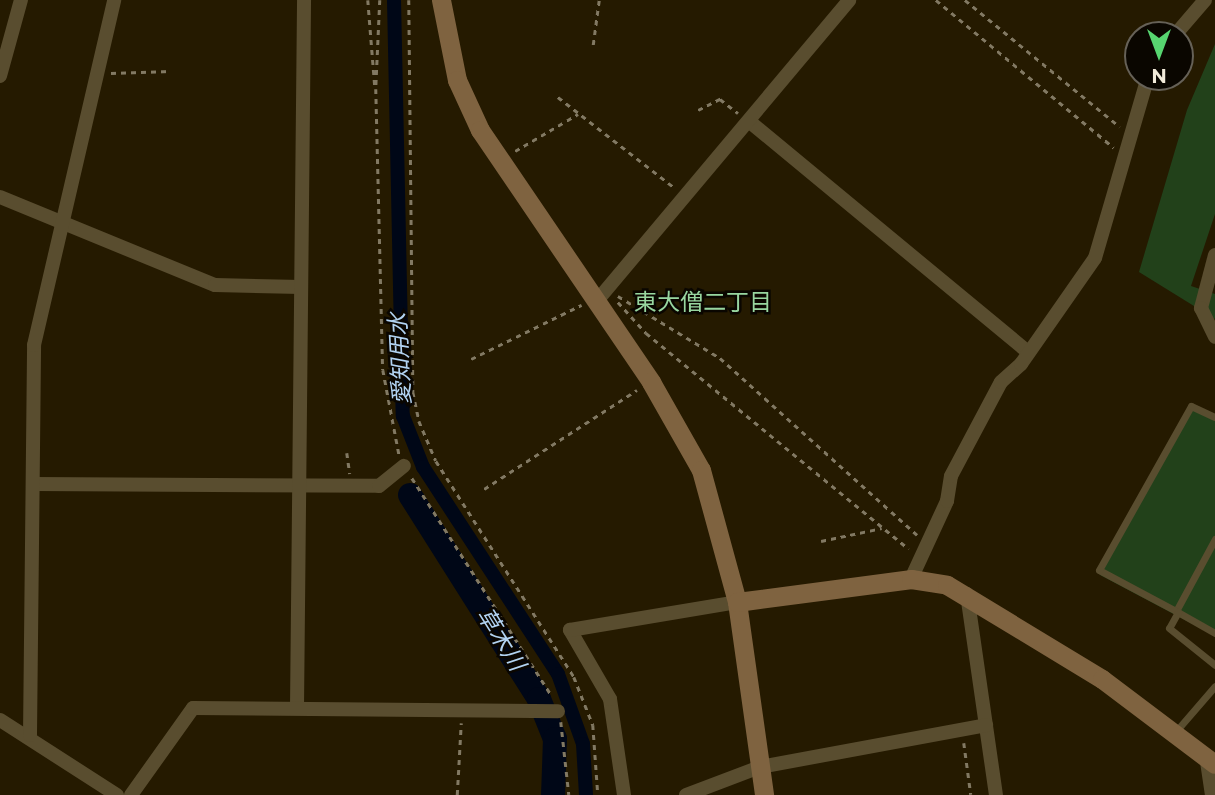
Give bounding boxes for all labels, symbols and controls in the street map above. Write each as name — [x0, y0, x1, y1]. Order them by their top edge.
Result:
north arrow — [1124, 21, 1194, 91]
text: N — [1151, 64, 1167, 87]
district label: 東大僧二丁目 — [634, 288, 772, 316]
water label: 愛知用水 — [384, 312, 416, 406]
water label: 草木川 — [471, 602, 531, 676]

